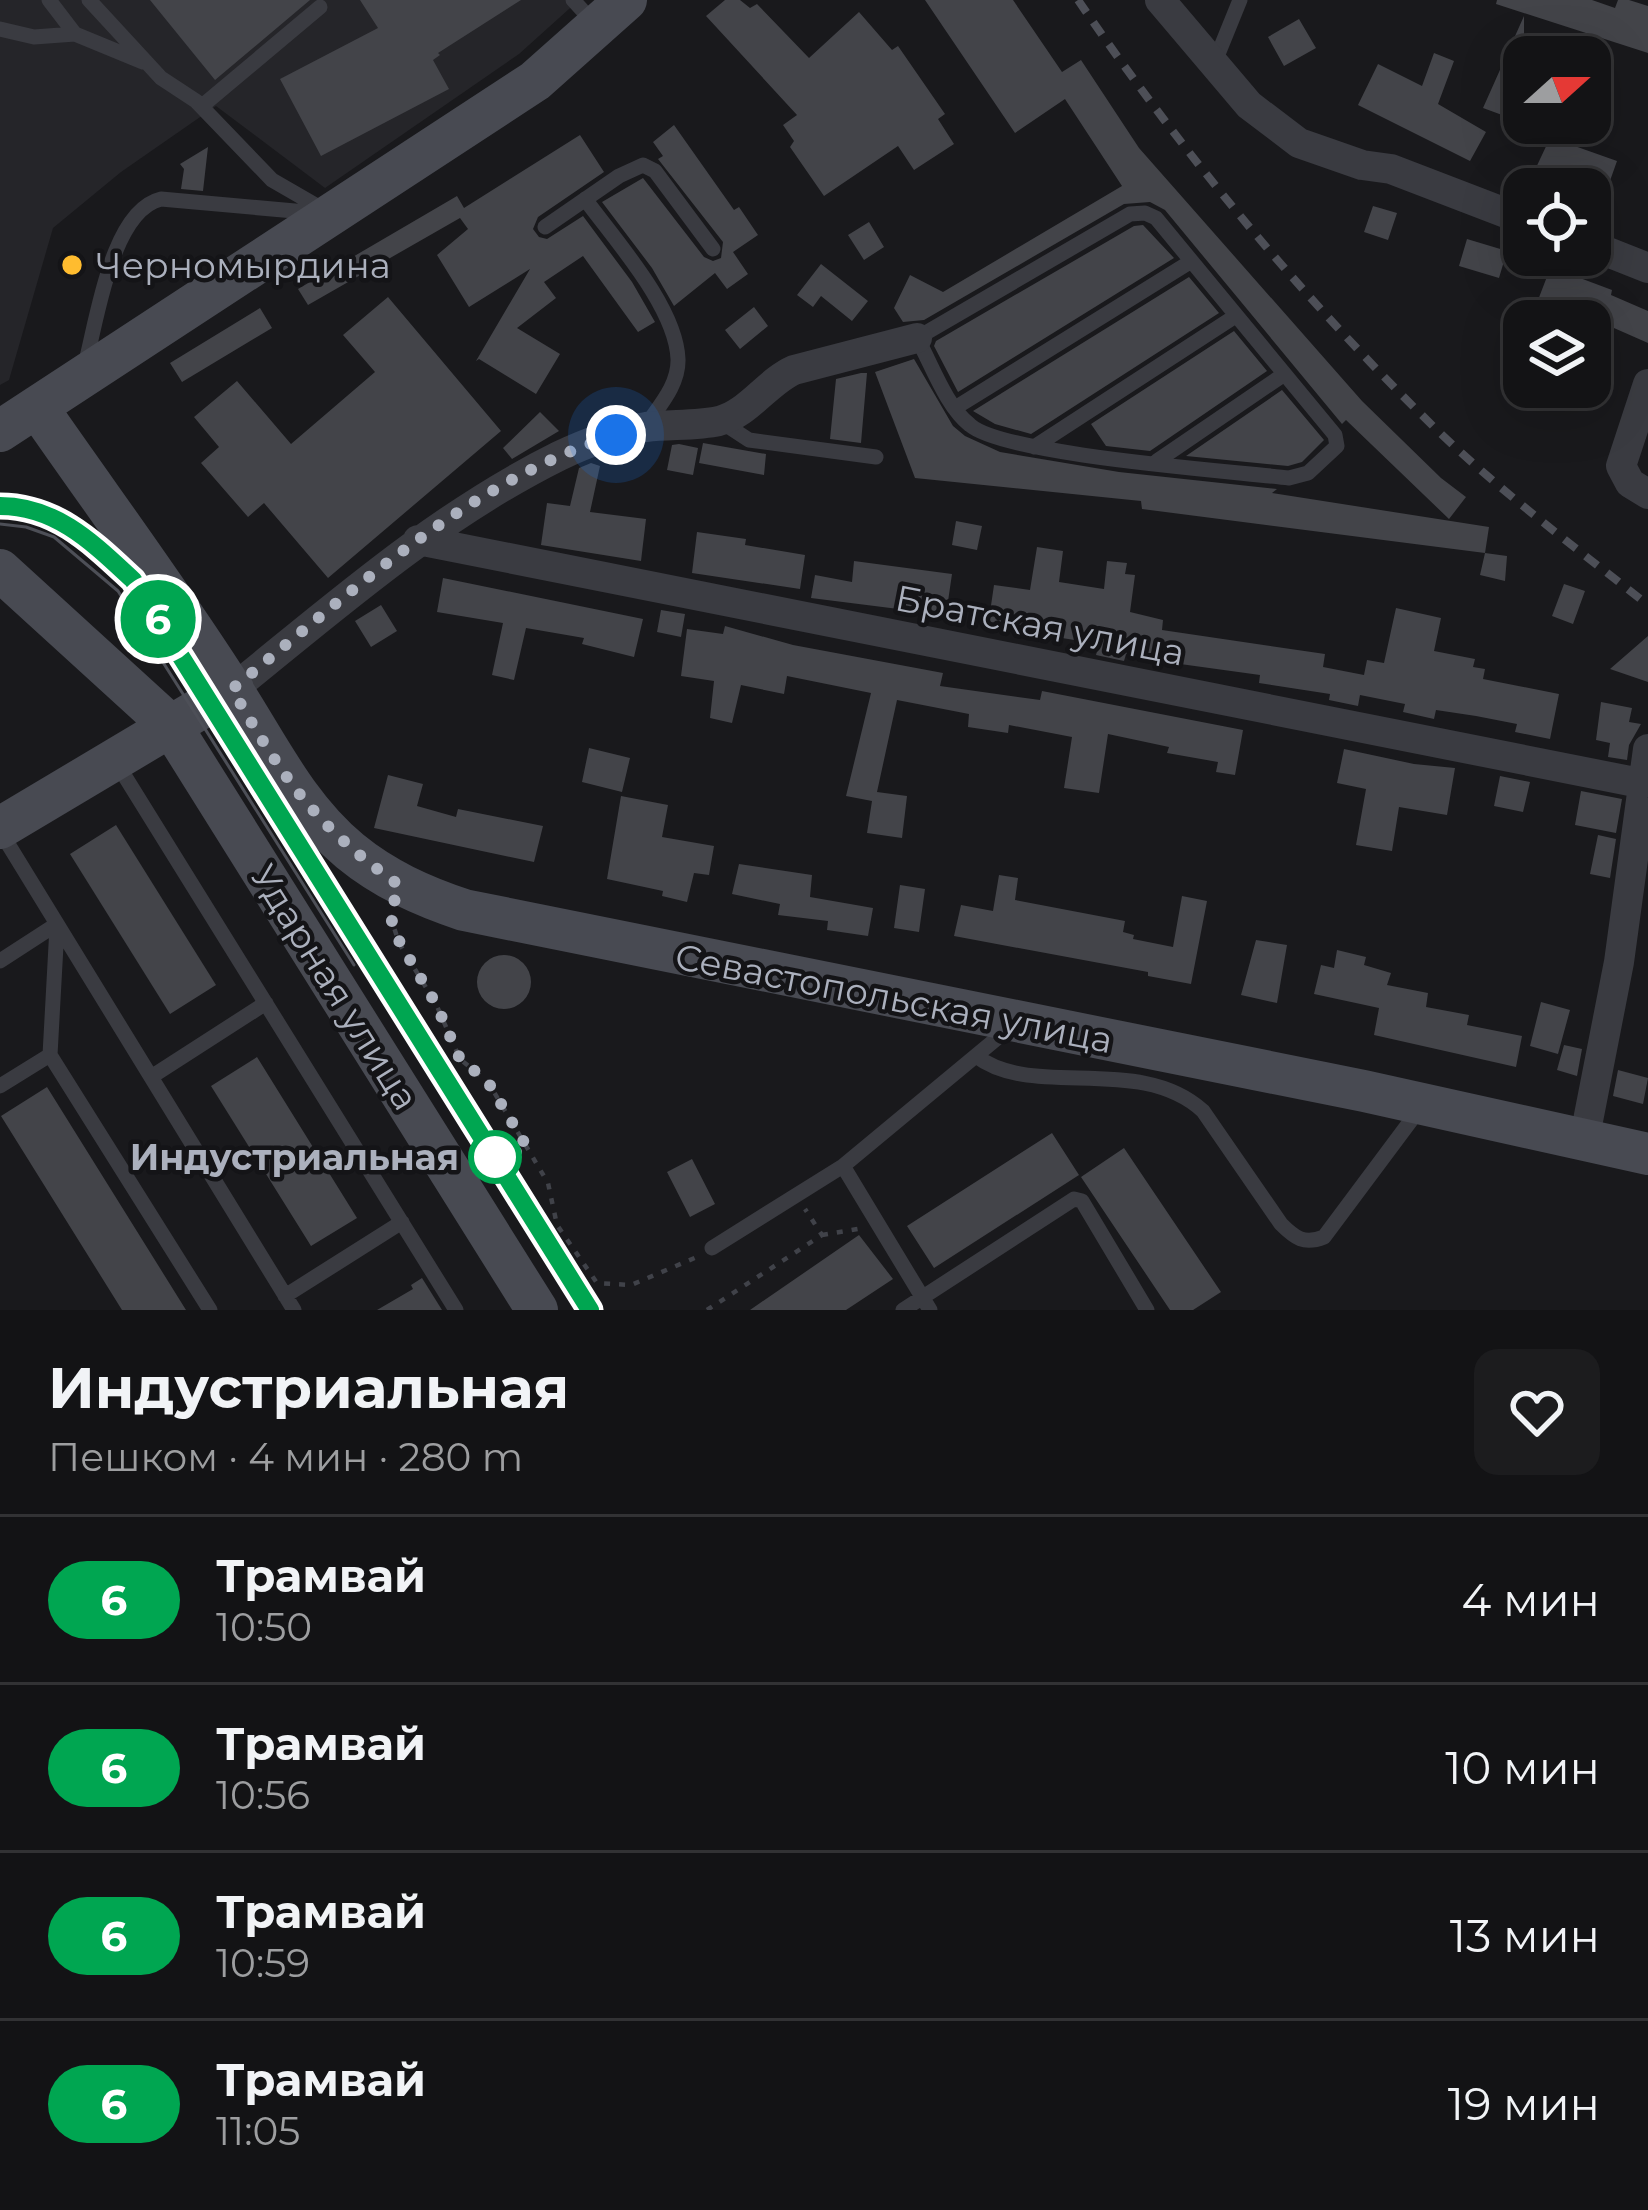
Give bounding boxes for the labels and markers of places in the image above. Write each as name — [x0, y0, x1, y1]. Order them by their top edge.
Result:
place label: Черномырдина — [96, 243, 391, 287]
marker: Черномырдина — [59, 252, 85, 278]
marker: Индустриальная — [470, 1132, 520, 1182]
place label: Индустриальная — [130, 1135, 459, 1179]

